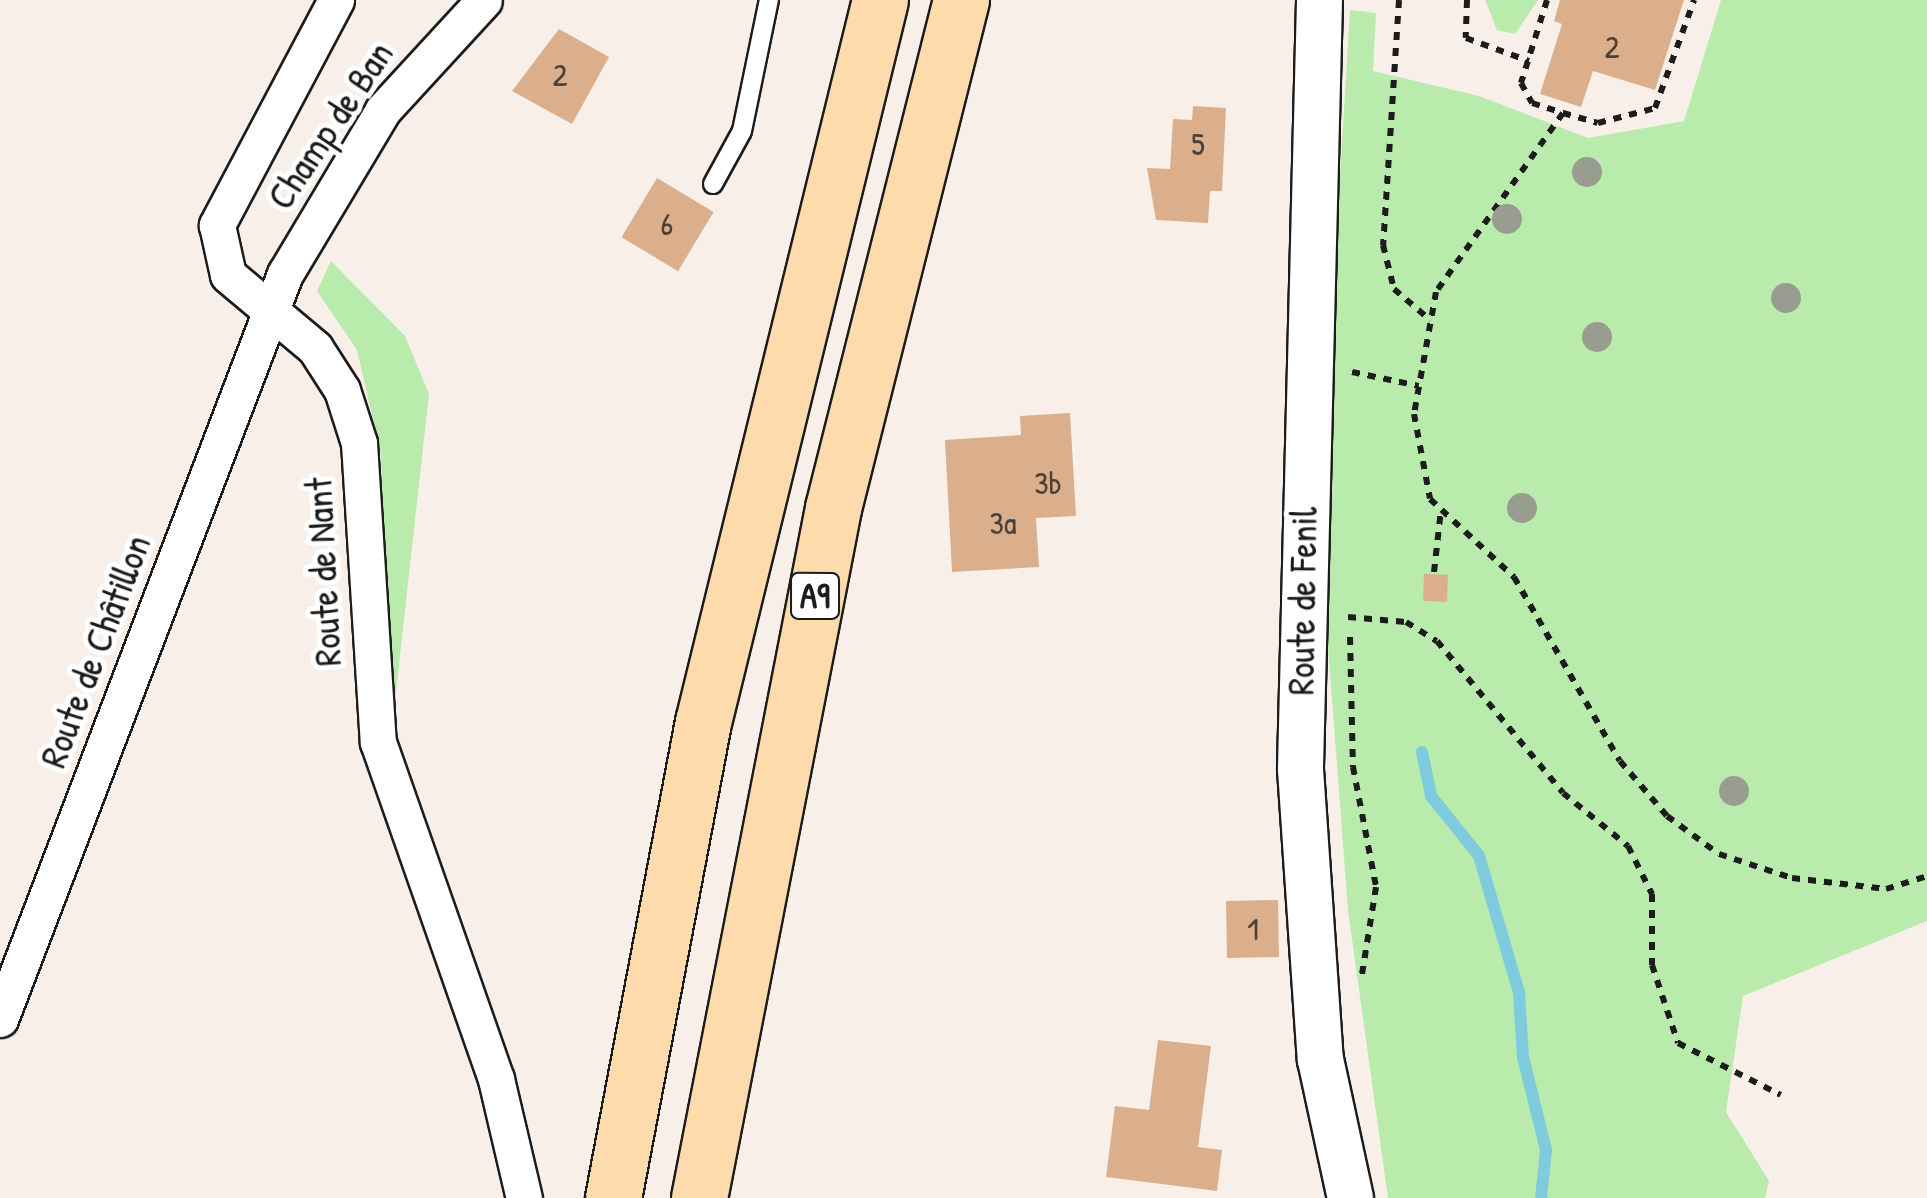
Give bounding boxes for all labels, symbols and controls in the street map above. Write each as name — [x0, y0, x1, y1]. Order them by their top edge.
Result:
house number: 2 — [1605, 28, 1619, 66]
street label: Champ de Ban — [257, 32, 403, 218]
house number: 2 — [553, 56, 567, 94]
house number: 5 — [1191, 125, 1205, 163]
house number: 6 — [661, 205, 673, 243]
house number: 3b — [1034, 464, 1062, 502]
street label: Route de Nant — [295, 477, 351, 667]
house number: 3a — [990, 504, 1016, 542]
street label: Route de Fenil — [1278, 506, 1326, 696]
street label: Route de Châtillon — [30, 528, 160, 774]
road number: A9 — [790, 566, 840, 626]
house number: 1 — [1247, 910, 1259, 948]

